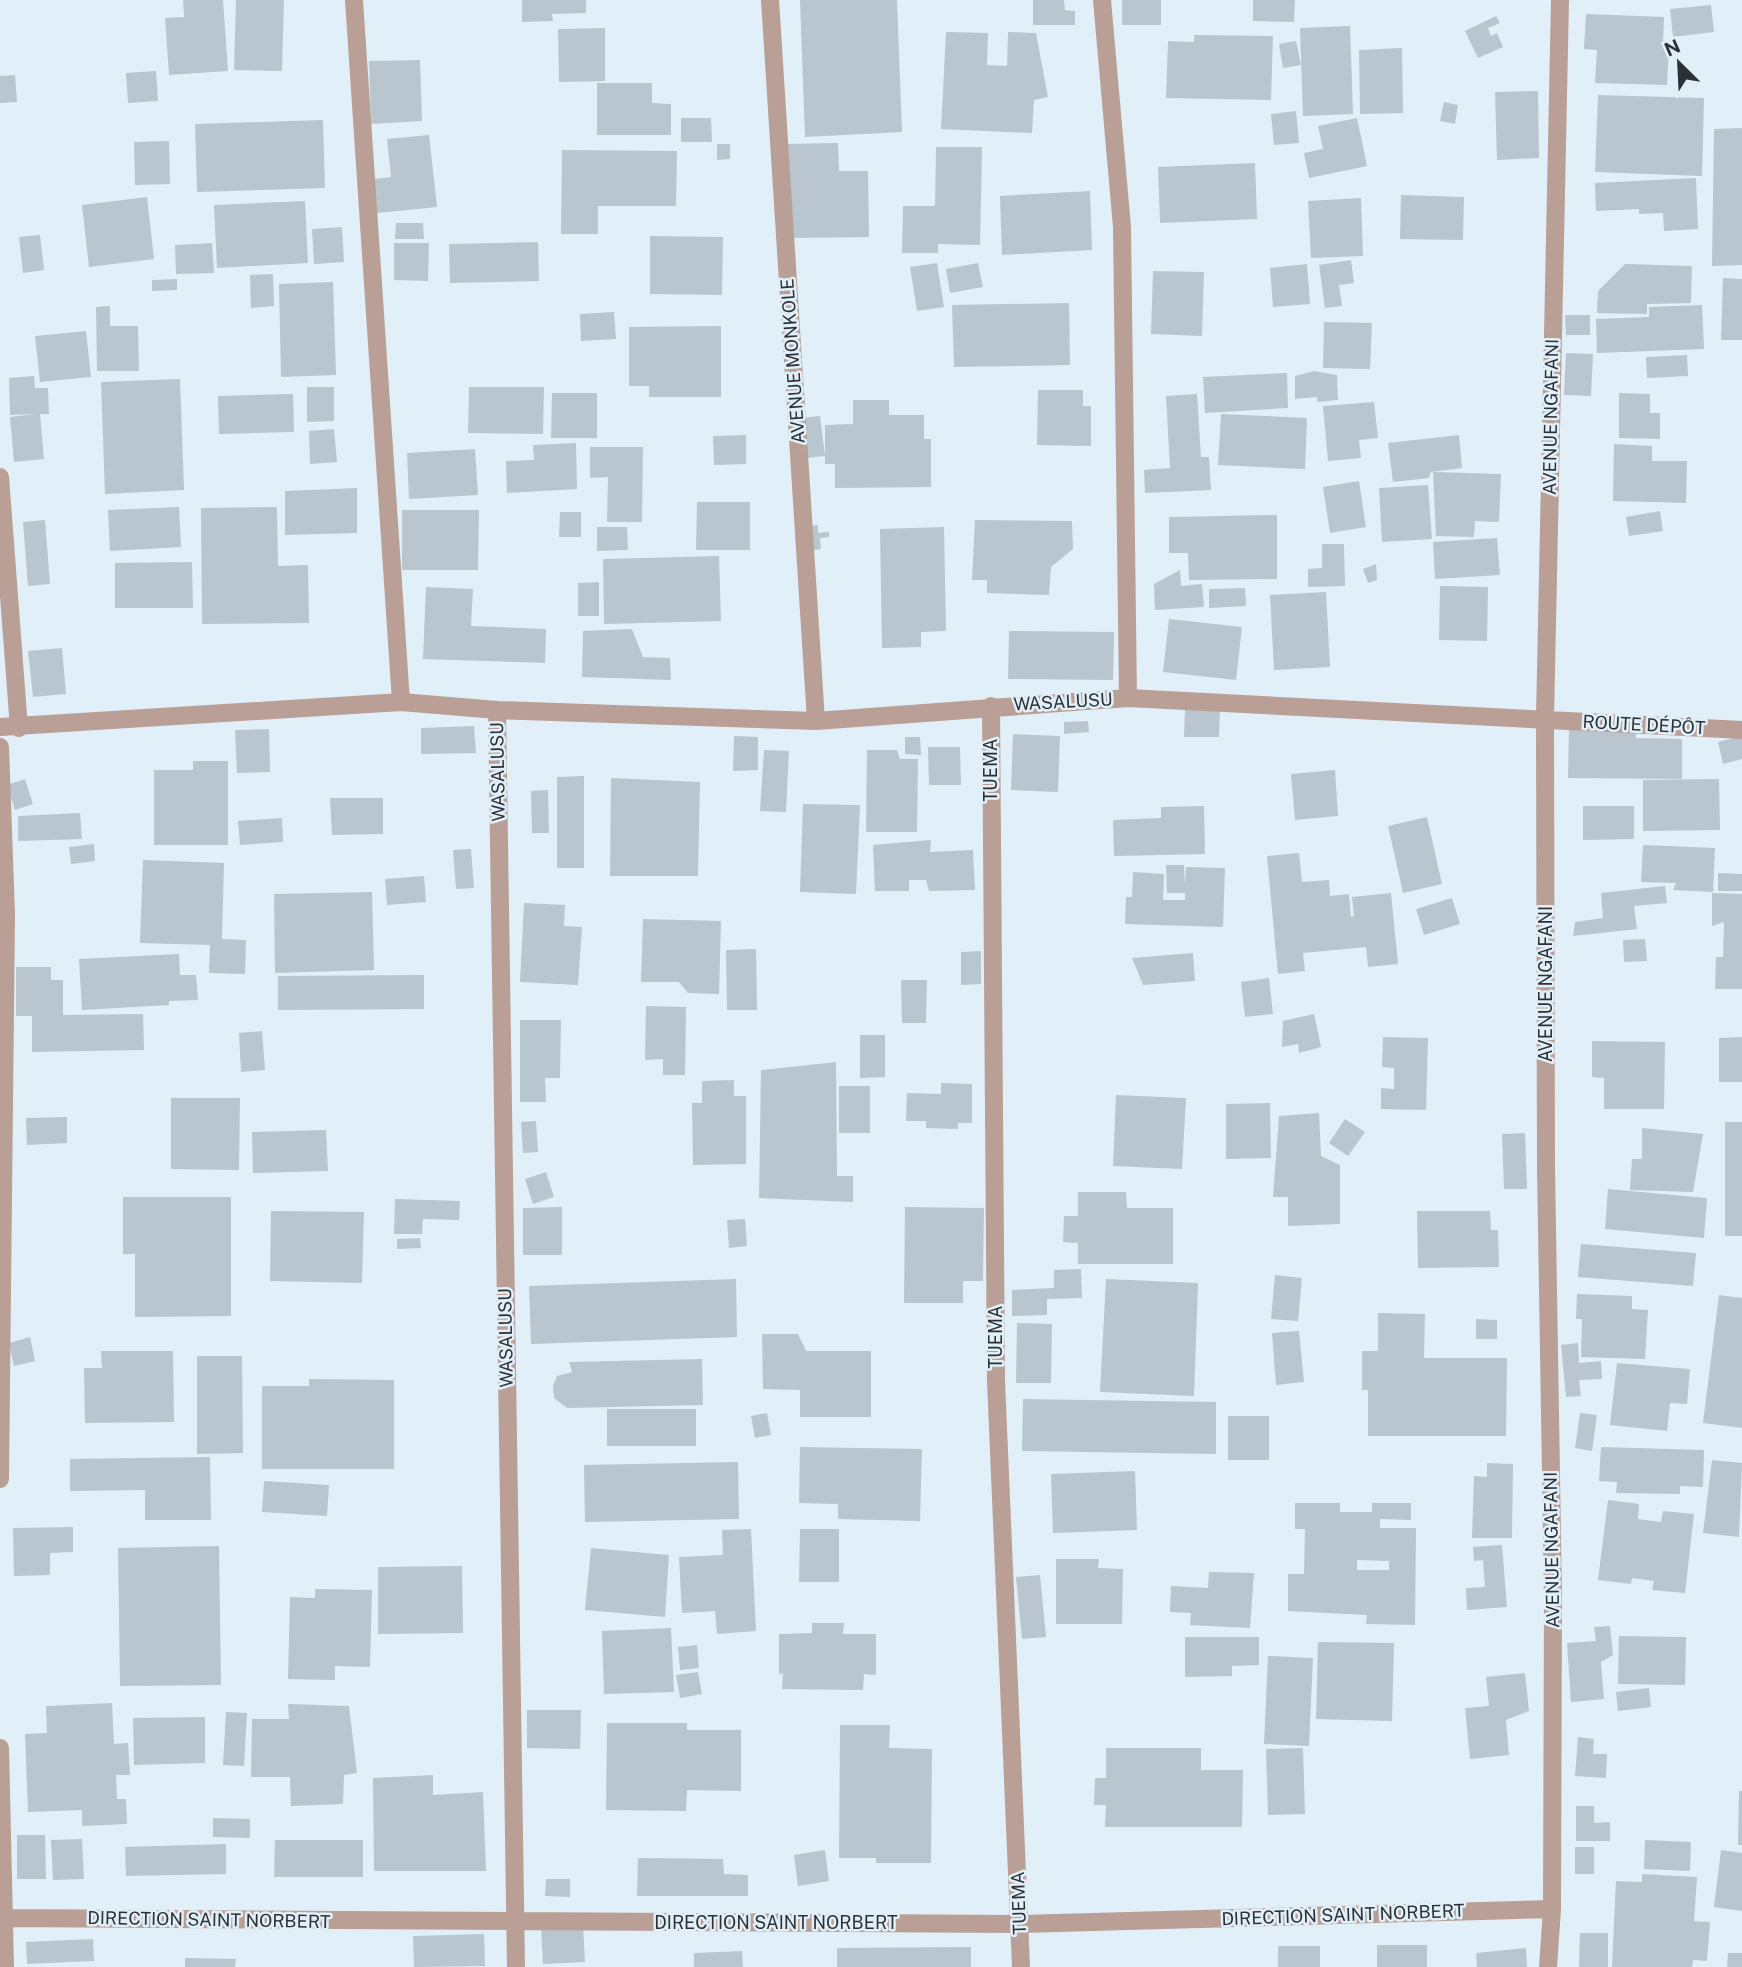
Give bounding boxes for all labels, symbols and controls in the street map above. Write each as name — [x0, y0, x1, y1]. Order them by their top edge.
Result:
north arrow — [1644, 28, 1714, 98]
text: N — [1661, 34, 1683, 61]
street label: AVENUE MONKOLE — [776, 278, 809, 444]
street label: AVENUE NGAFANI — [1539, 339, 1562, 495]
street label: WASALUSU — [1013, 688, 1113, 715]
street label: ROUTE DÉPÔT — [1582, 710, 1706, 738]
street label: WASALUSU — [486, 722, 509, 822]
street label: TUEMA — [980, 738, 1001, 802]
street label: AVENUE NGAFANI — [1535, 906, 1556, 1062]
street label: WASALUSU — [494, 1288, 517, 1388]
street label: TUEMA — [985, 1305, 1006, 1369]
street label: AVENUE NGAFANI — [1540, 1472, 1563, 1628]
street label: TUEMA — [1007, 1871, 1030, 1935]
street label: DIRECTION SAINT NORBERT — [1221, 1900, 1465, 1929]
street label: DIRECTION SAINT NORBERT — [87, 1907, 331, 1932]
street label: DIRECTION SAINT NORBERT — [654, 1912, 898, 1933]

